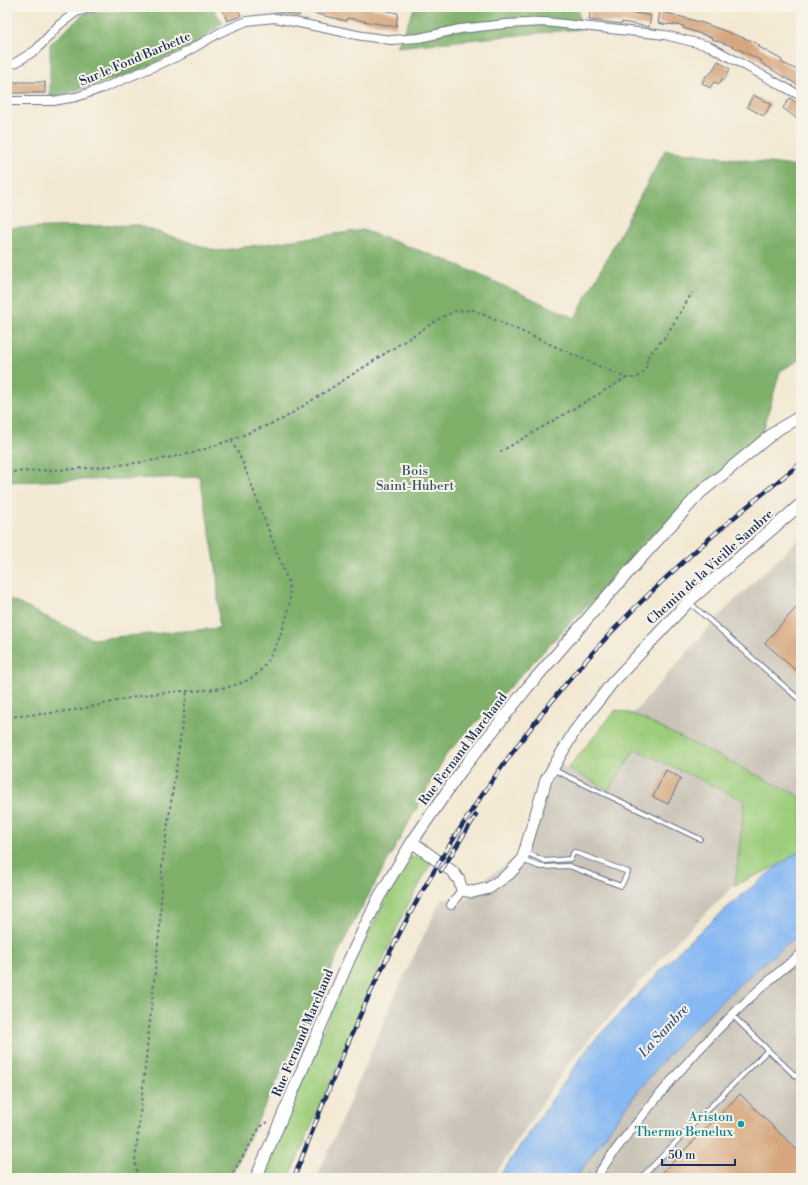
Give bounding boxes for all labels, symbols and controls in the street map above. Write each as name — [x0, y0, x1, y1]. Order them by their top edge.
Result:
street label: Sur le Fond Barbette — [77, 28, 194, 90]
park label: Bois Saint-Hubert — [376, 463, 454, 494]
street label: Chemin de la Vieille Sambre — [643, 506, 777, 628]
street label: Rue Fernand Marchand — [415, 689, 511, 809]
street label: Rue Fernand Marchand — [269, 966, 337, 1099]
water label: La Sambre — [634, 1001, 693, 1062]
place label: Ariston Thermo Benelux — [635, 1109, 733, 1140]
marker: Ariston Thermo Benelux — [736, 1119, 746, 1129]
scale bar — [662, 1141, 735, 1167]
text: 50 m — [668, 1148, 696, 1163]

